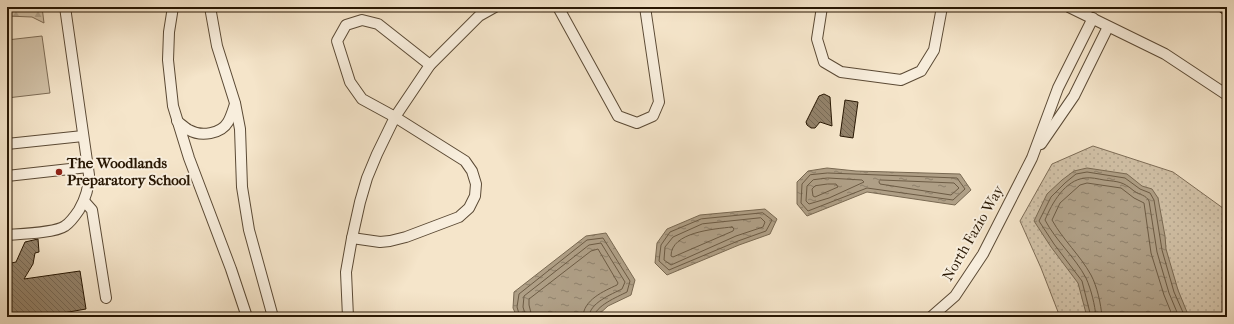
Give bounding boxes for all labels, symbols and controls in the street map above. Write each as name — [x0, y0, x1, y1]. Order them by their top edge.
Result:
place label: The Woodlands Preparatory School — [66, 154, 191, 189]
marker: The Woodlands Preparatory School — [54, 167, 64, 177]
street label: North Fazio Way — [938, 181, 1008, 284]

